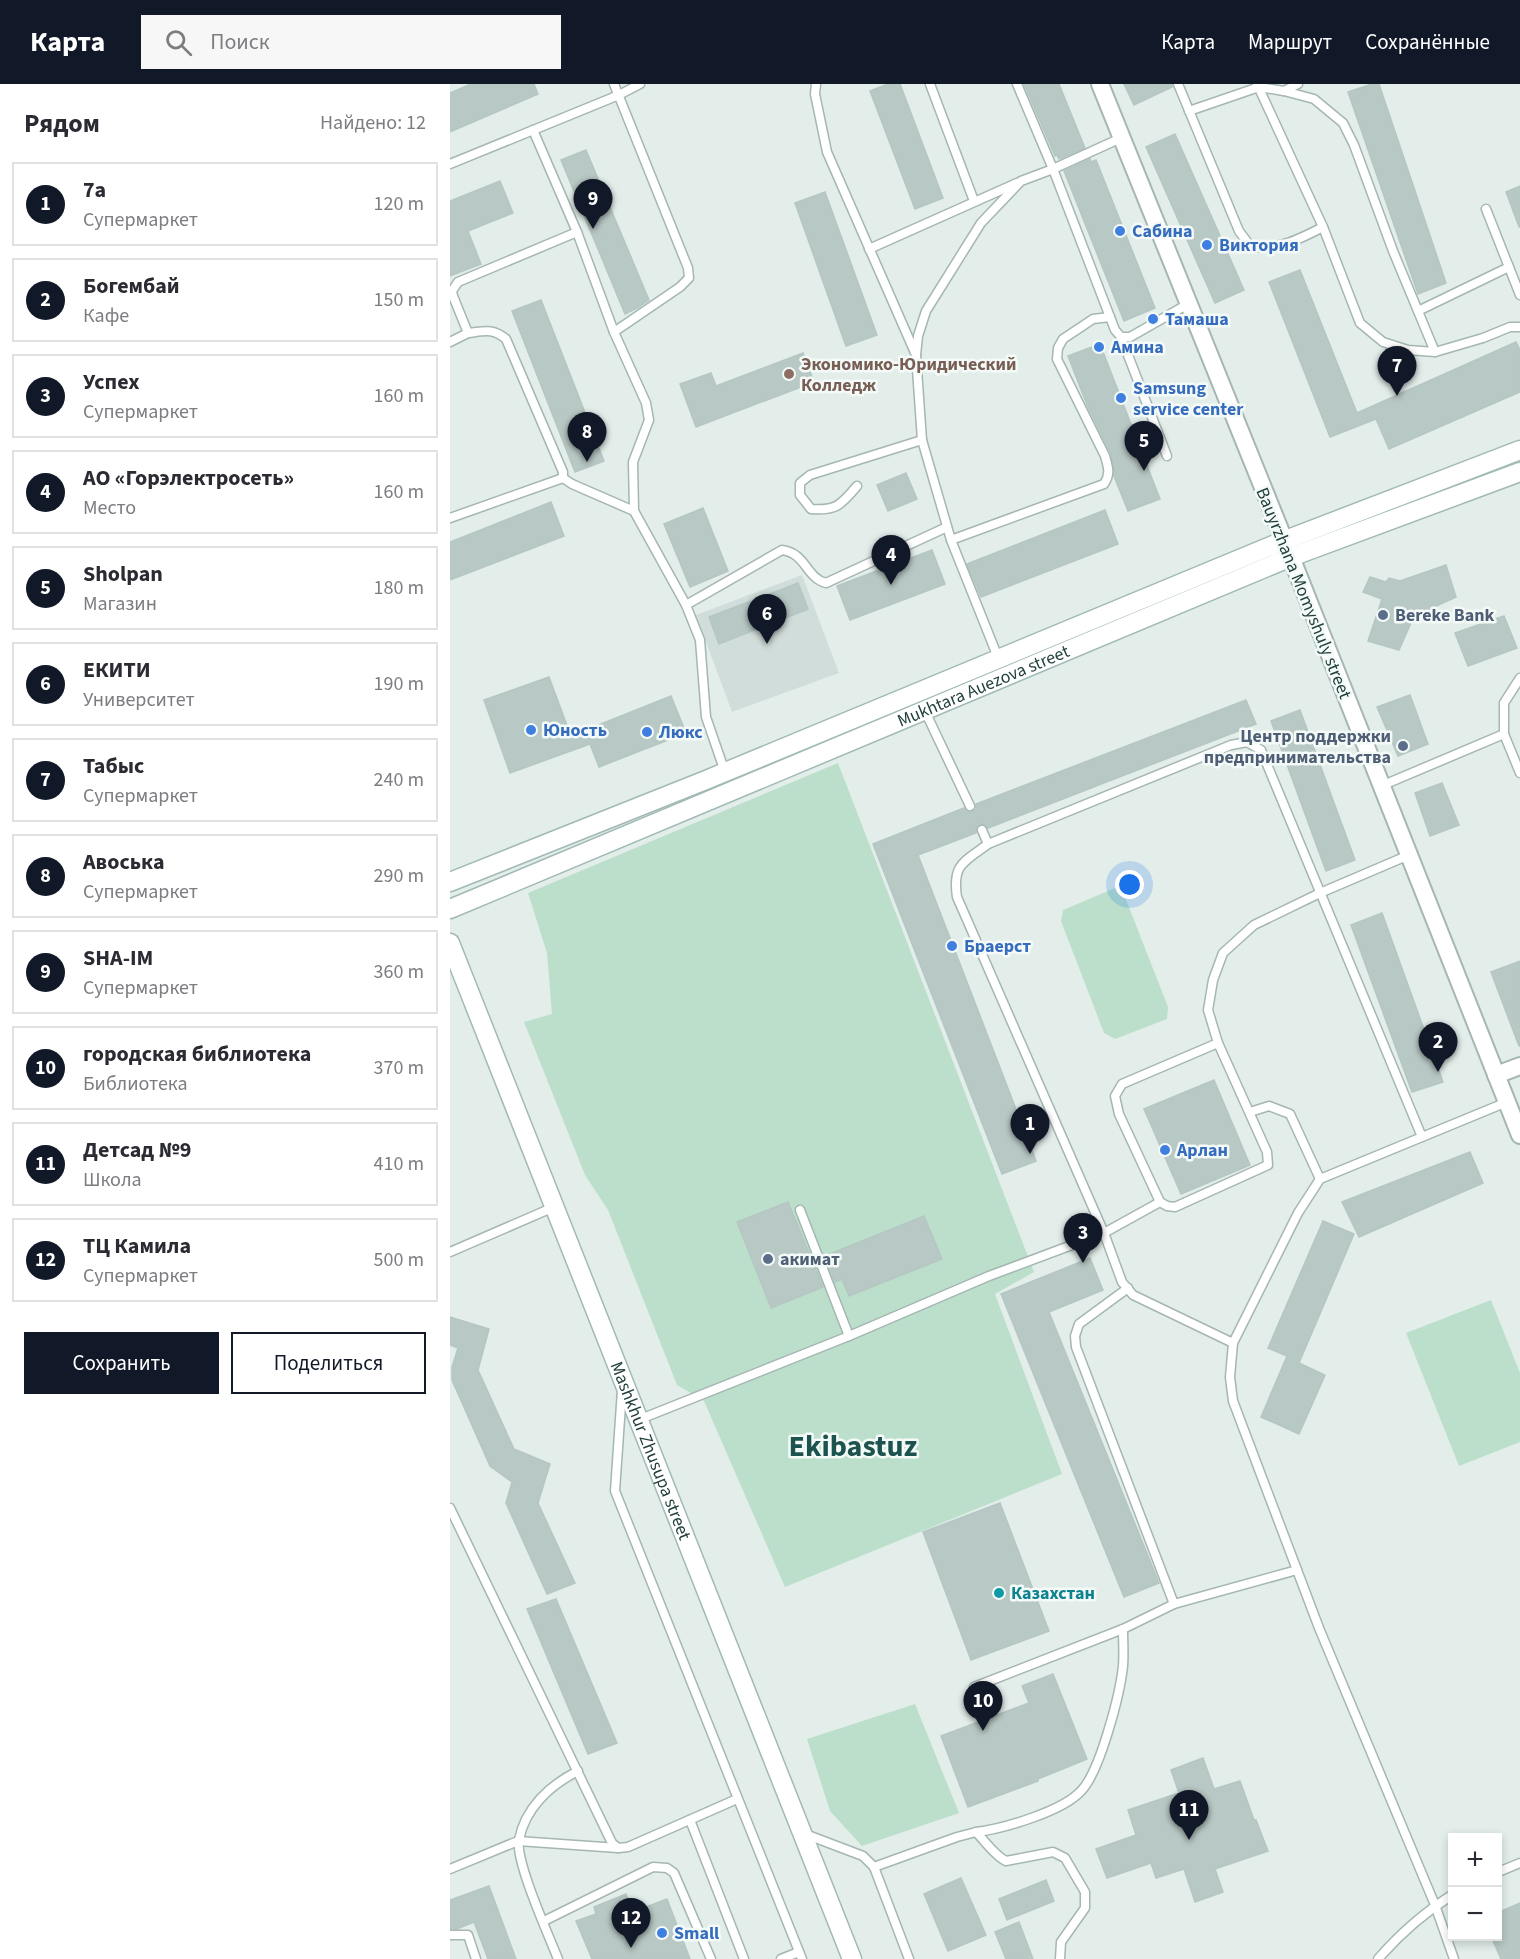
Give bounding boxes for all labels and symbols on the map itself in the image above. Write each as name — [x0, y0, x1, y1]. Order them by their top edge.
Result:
pin: 9 — [574, 180, 612, 229]
place label: Сабина — [1132, 219, 1193, 244]
marker: Сабина — [1113, 224, 1127, 238]
place label: Виктория — [1219, 233, 1299, 258]
marker: Виктория — [1200, 238, 1214, 252]
place label: Тамаша — [1165, 307, 1229, 332]
marker: Тамаша — [1146, 312, 1160, 326]
place label: Амина — [1110, 335, 1164, 360]
marker: Амина — [1092, 340, 1106, 354]
pin: 7 — [1378, 346, 1416, 396]
place label: Экономико-Юридический Колледж — [801, 352, 1016, 398]
marker: Экономико-Юридический Колледж — [782, 367, 796, 381]
place label: Samsung service center — [1133, 376, 1244, 422]
marker: Samsung service center — [1114, 391, 1128, 405]
pin: 8 — [568, 412, 606, 462]
pin: 5 — [1124, 422, 1164, 471]
street label: Bauyrzhana Momyshuly street — [1250, 484, 1357, 703]
pin: 4 — [872, 536, 910, 585]
pin: 6 — [748, 594, 786, 644]
place label: Bereke Bank — [1395, 603, 1494, 628]
marker: Bereke Bank — [1376, 608, 1390, 622]
street label: Mukhtara Auezova street — [894, 639, 1073, 733]
place label: Юность — [543, 718, 607, 743]
place label: Люкс — [658, 720, 703, 745]
marker: Юность — [524, 723, 538, 737]
place label: Центр поддержки предпринимательства — [1204, 724, 1391, 770]
marker: Люкс — [640, 725, 654, 739]
marker: Центр поддержки предпринимательства — [1396, 739, 1410, 753]
your location — [1115, 870, 1144, 899]
place label: Браерст — [964, 934, 1031, 959]
marker: Браерст — [945, 939, 959, 953]
pin: 2 — [1418, 1022, 1458, 1072]
pin: 1 — [1010, 1104, 1050, 1154]
place label: Арлан — [1176, 1138, 1228, 1163]
marker: Арлан — [1158, 1143, 1172, 1157]
pin: 3 — [1064, 1214, 1102, 1263]
place label: акимат — [780, 1247, 840, 1272]
marker: акимат — [761, 1252, 775, 1266]
street label: Mashkhur Zhusupa street — [604, 1358, 697, 1544]
district label: Ekibastuz — [789, 1425, 918, 1468]
place label: Казахстан — [1011, 1581, 1095, 1606]
marker: Казахстан — [992, 1586, 1006, 1600]
pin: 10 — [964, 1682, 1002, 1731]
pin: 11 — [1170, 1790, 1208, 1840]
pin: 12 — [612, 1898, 651, 1948]
place label: Small — [674, 1921, 719, 1946]
marker: Small — [655, 1926, 669, 1940]

